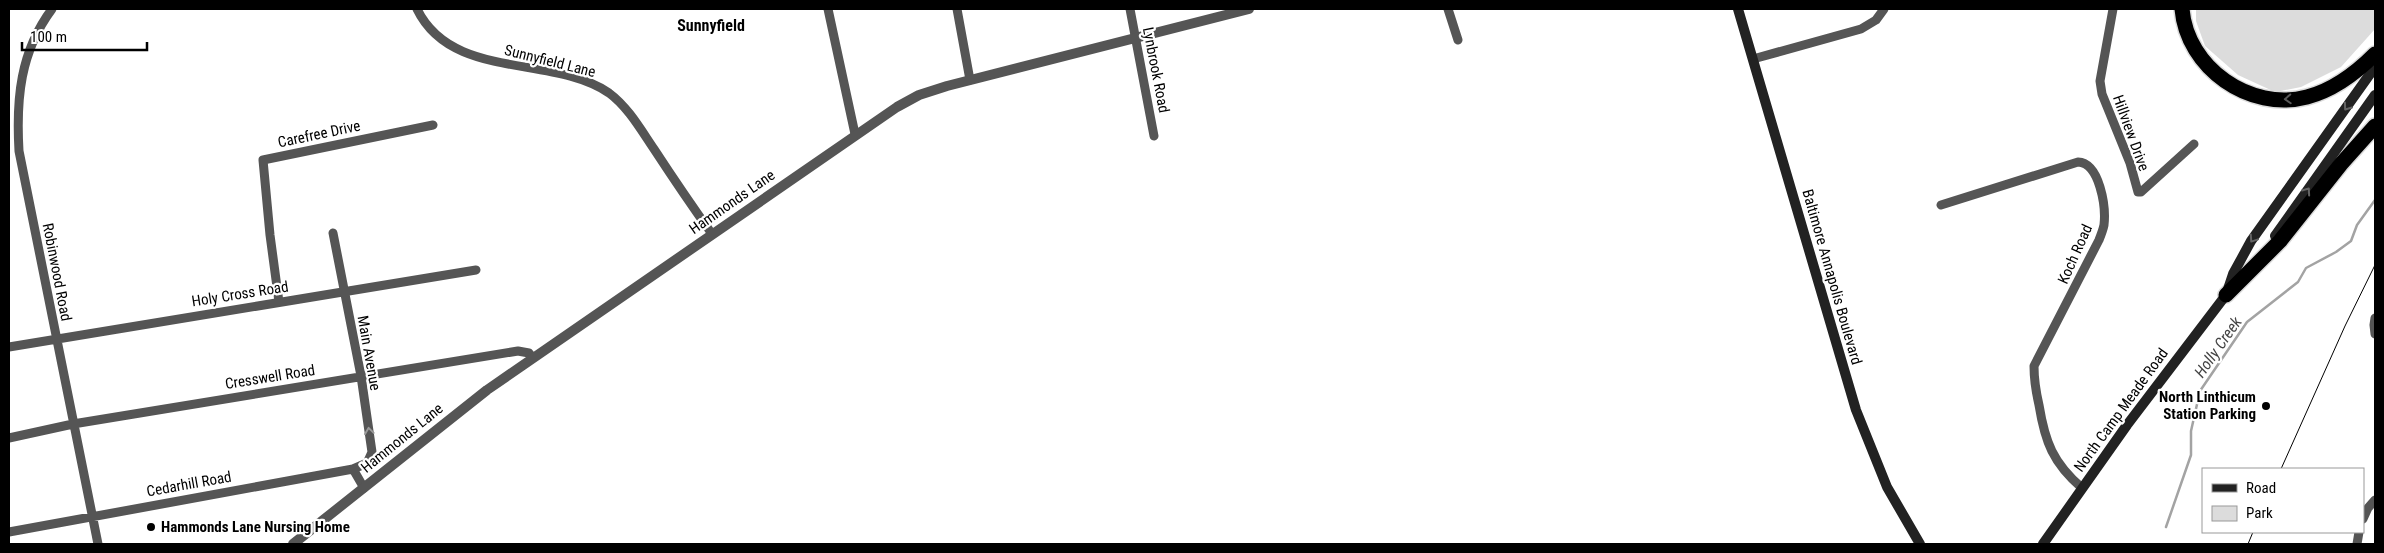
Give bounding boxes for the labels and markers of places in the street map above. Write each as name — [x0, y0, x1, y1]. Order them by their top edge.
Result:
place label: North Linthicum Station Parking — [2159, 388, 2256, 423]
marker: North Linthicum Station Parking — [2260, 400, 2272, 412]
place label: Hammonds Lane Nursing Home — [161, 518, 350, 536]
marker: Hammonds Lane Nursing Home — [145, 521, 157, 533]

